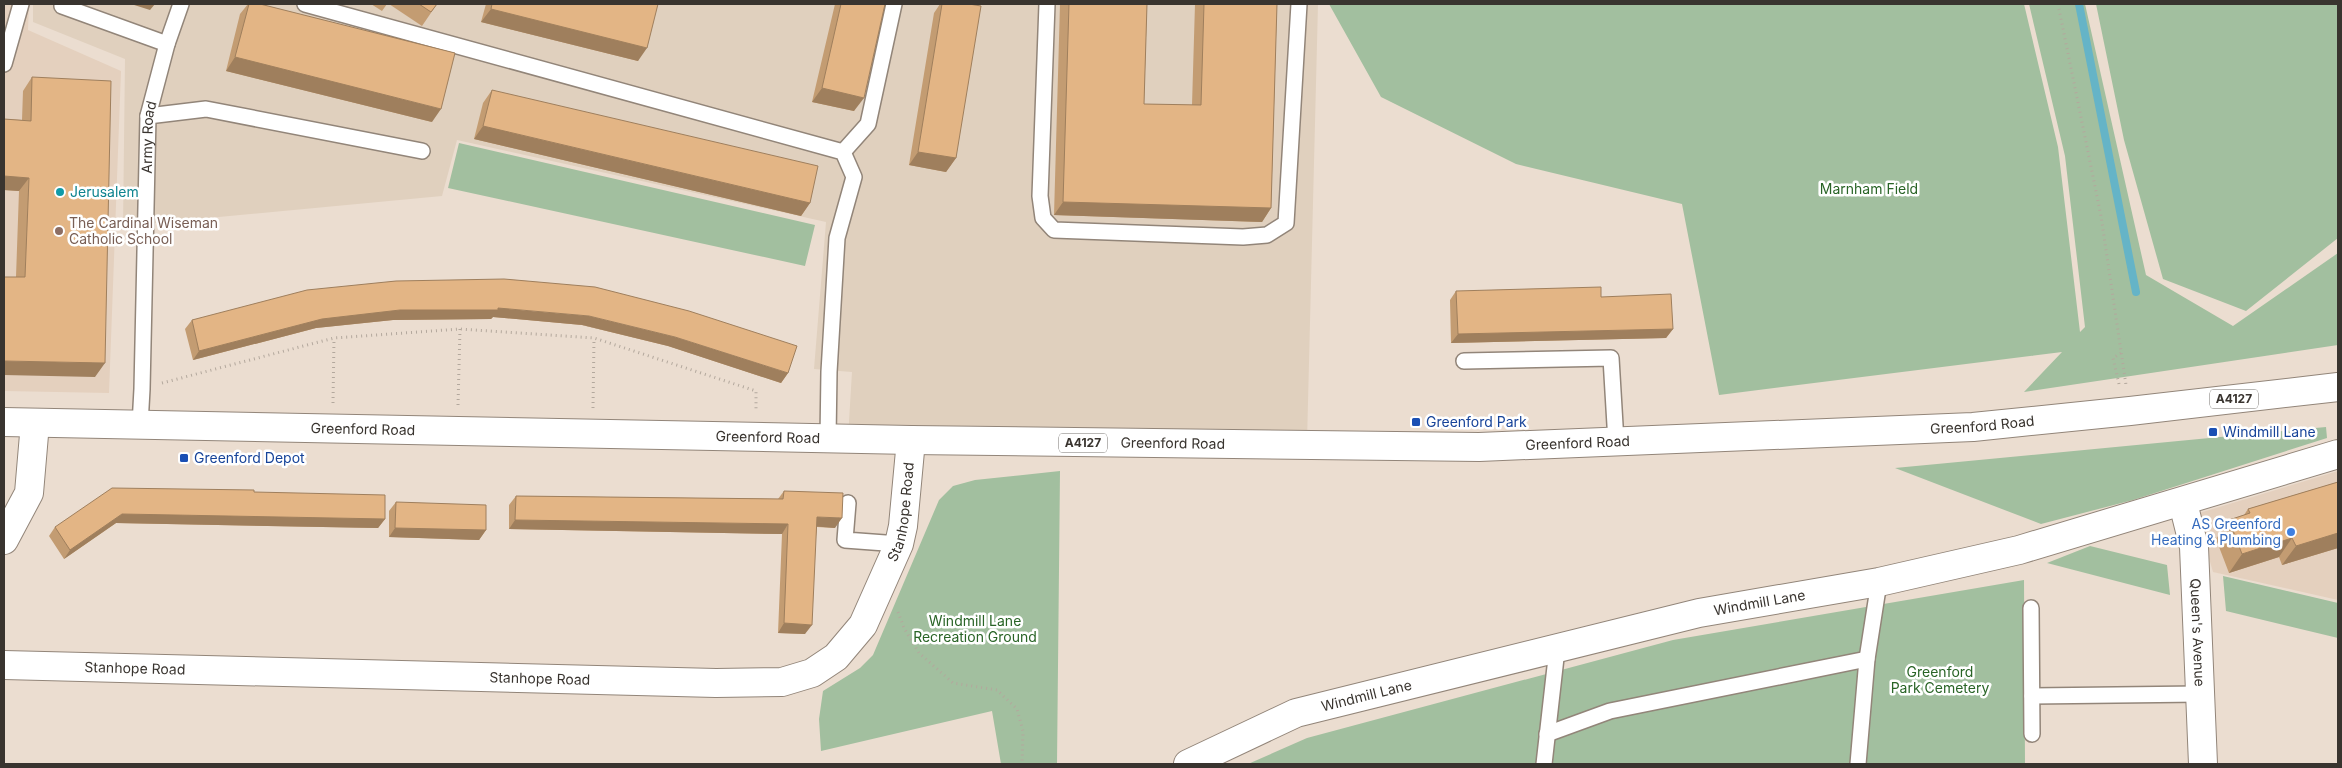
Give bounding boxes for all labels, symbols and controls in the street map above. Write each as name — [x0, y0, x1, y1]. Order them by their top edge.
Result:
street label: Army Road — [138, 99, 160, 174]
park label: Marnham Field — [1820, 180, 1918, 197]
place label: Jerusalem — [70, 183, 139, 200]
marker: Jerusalem — [54, 186, 66, 198]
place label: The Cardinal Wiseman Catholic School — [69, 214, 218, 247]
marker: The Cardinal Wiseman Catholic School — [53, 225, 65, 237]
road number: A4127 — [2210, 389, 2258, 408]
street label: Greenford Road — [1930, 412, 2035, 437]
place label: Greenford Park — [1426, 413, 1527, 430]
marker: Greenford Park — [1410, 416, 1422, 428]
street label: Greenford Road — [310, 419, 415, 438]
place label: Windmill Lane — [2223, 423, 2316, 440]
marker: Windmill Lane — [2207, 426, 2219, 438]
street label: Greenford Road — [715, 427, 820, 446]
street label: Greenford Road — [1525, 432, 1630, 453]
road number: A4127 — [1059, 433, 1107, 452]
street label: Greenford Road — [1120, 434, 1225, 452]
place label: Greenford Depot — [194, 449, 305, 466]
marker: Greenford Depot — [178, 452, 190, 464]
street label: Stanhope Road — [883, 461, 917, 564]
place label: AS Greenford Heating & Plumbing — [2151, 515, 2281, 548]
marker: AS Greenford Heating & Plumbing — [2285, 526, 2297, 538]
street label: Queen's Avenue — [2187, 578, 2209, 687]
street label: Windmill Lane — [1712, 586, 1806, 618]
park label: Windmill Lane Recreation Ground — [913, 612, 1037, 645]
street label: Stanhope Road — [84, 658, 186, 678]
park label: Greenford Park Cemetery — [1891, 663, 1989, 696]
street label: Stanhope Road — [489, 668, 591, 688]
street label: Windmill Lane — [1319, 676, 1413, 714]

